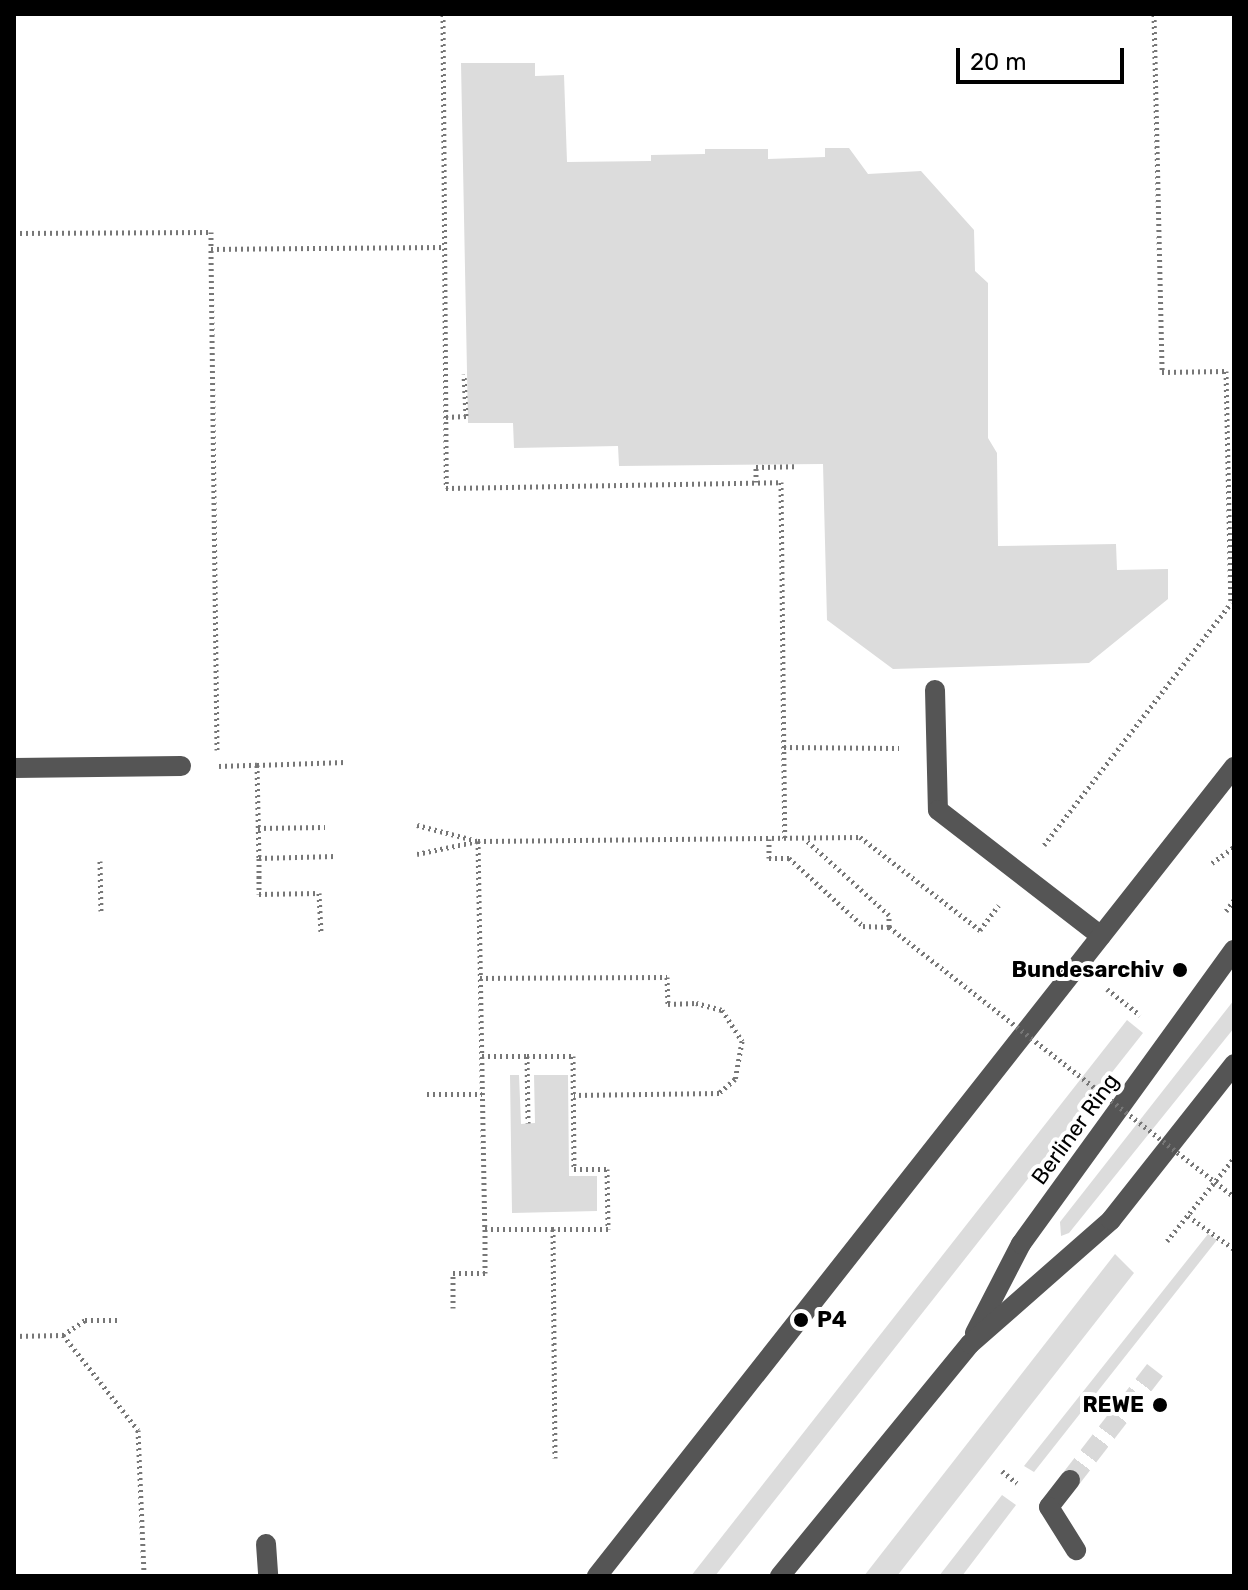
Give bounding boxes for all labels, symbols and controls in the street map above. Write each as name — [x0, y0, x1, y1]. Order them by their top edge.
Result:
scale bar — [960, 32, 1128, 82]
text: 20 m — [970, 48, 1027, 76]
place label: Bundesarchiv — [1012, 957, 1164, 983]
marker: Bundesarchiv — [1171, 961, 1189, 979]
street label: Berliner Ring — [1026, 1068, 1124, 1190]
place label: P4 — [817, 1307, 847, 1333]
marker: P4 — [792, 1311, 810, 1329]
place label: REWE — [1082, 1392, 1144, 1418]
marker: REWE — [1151, 1396, 1169, 1414]

